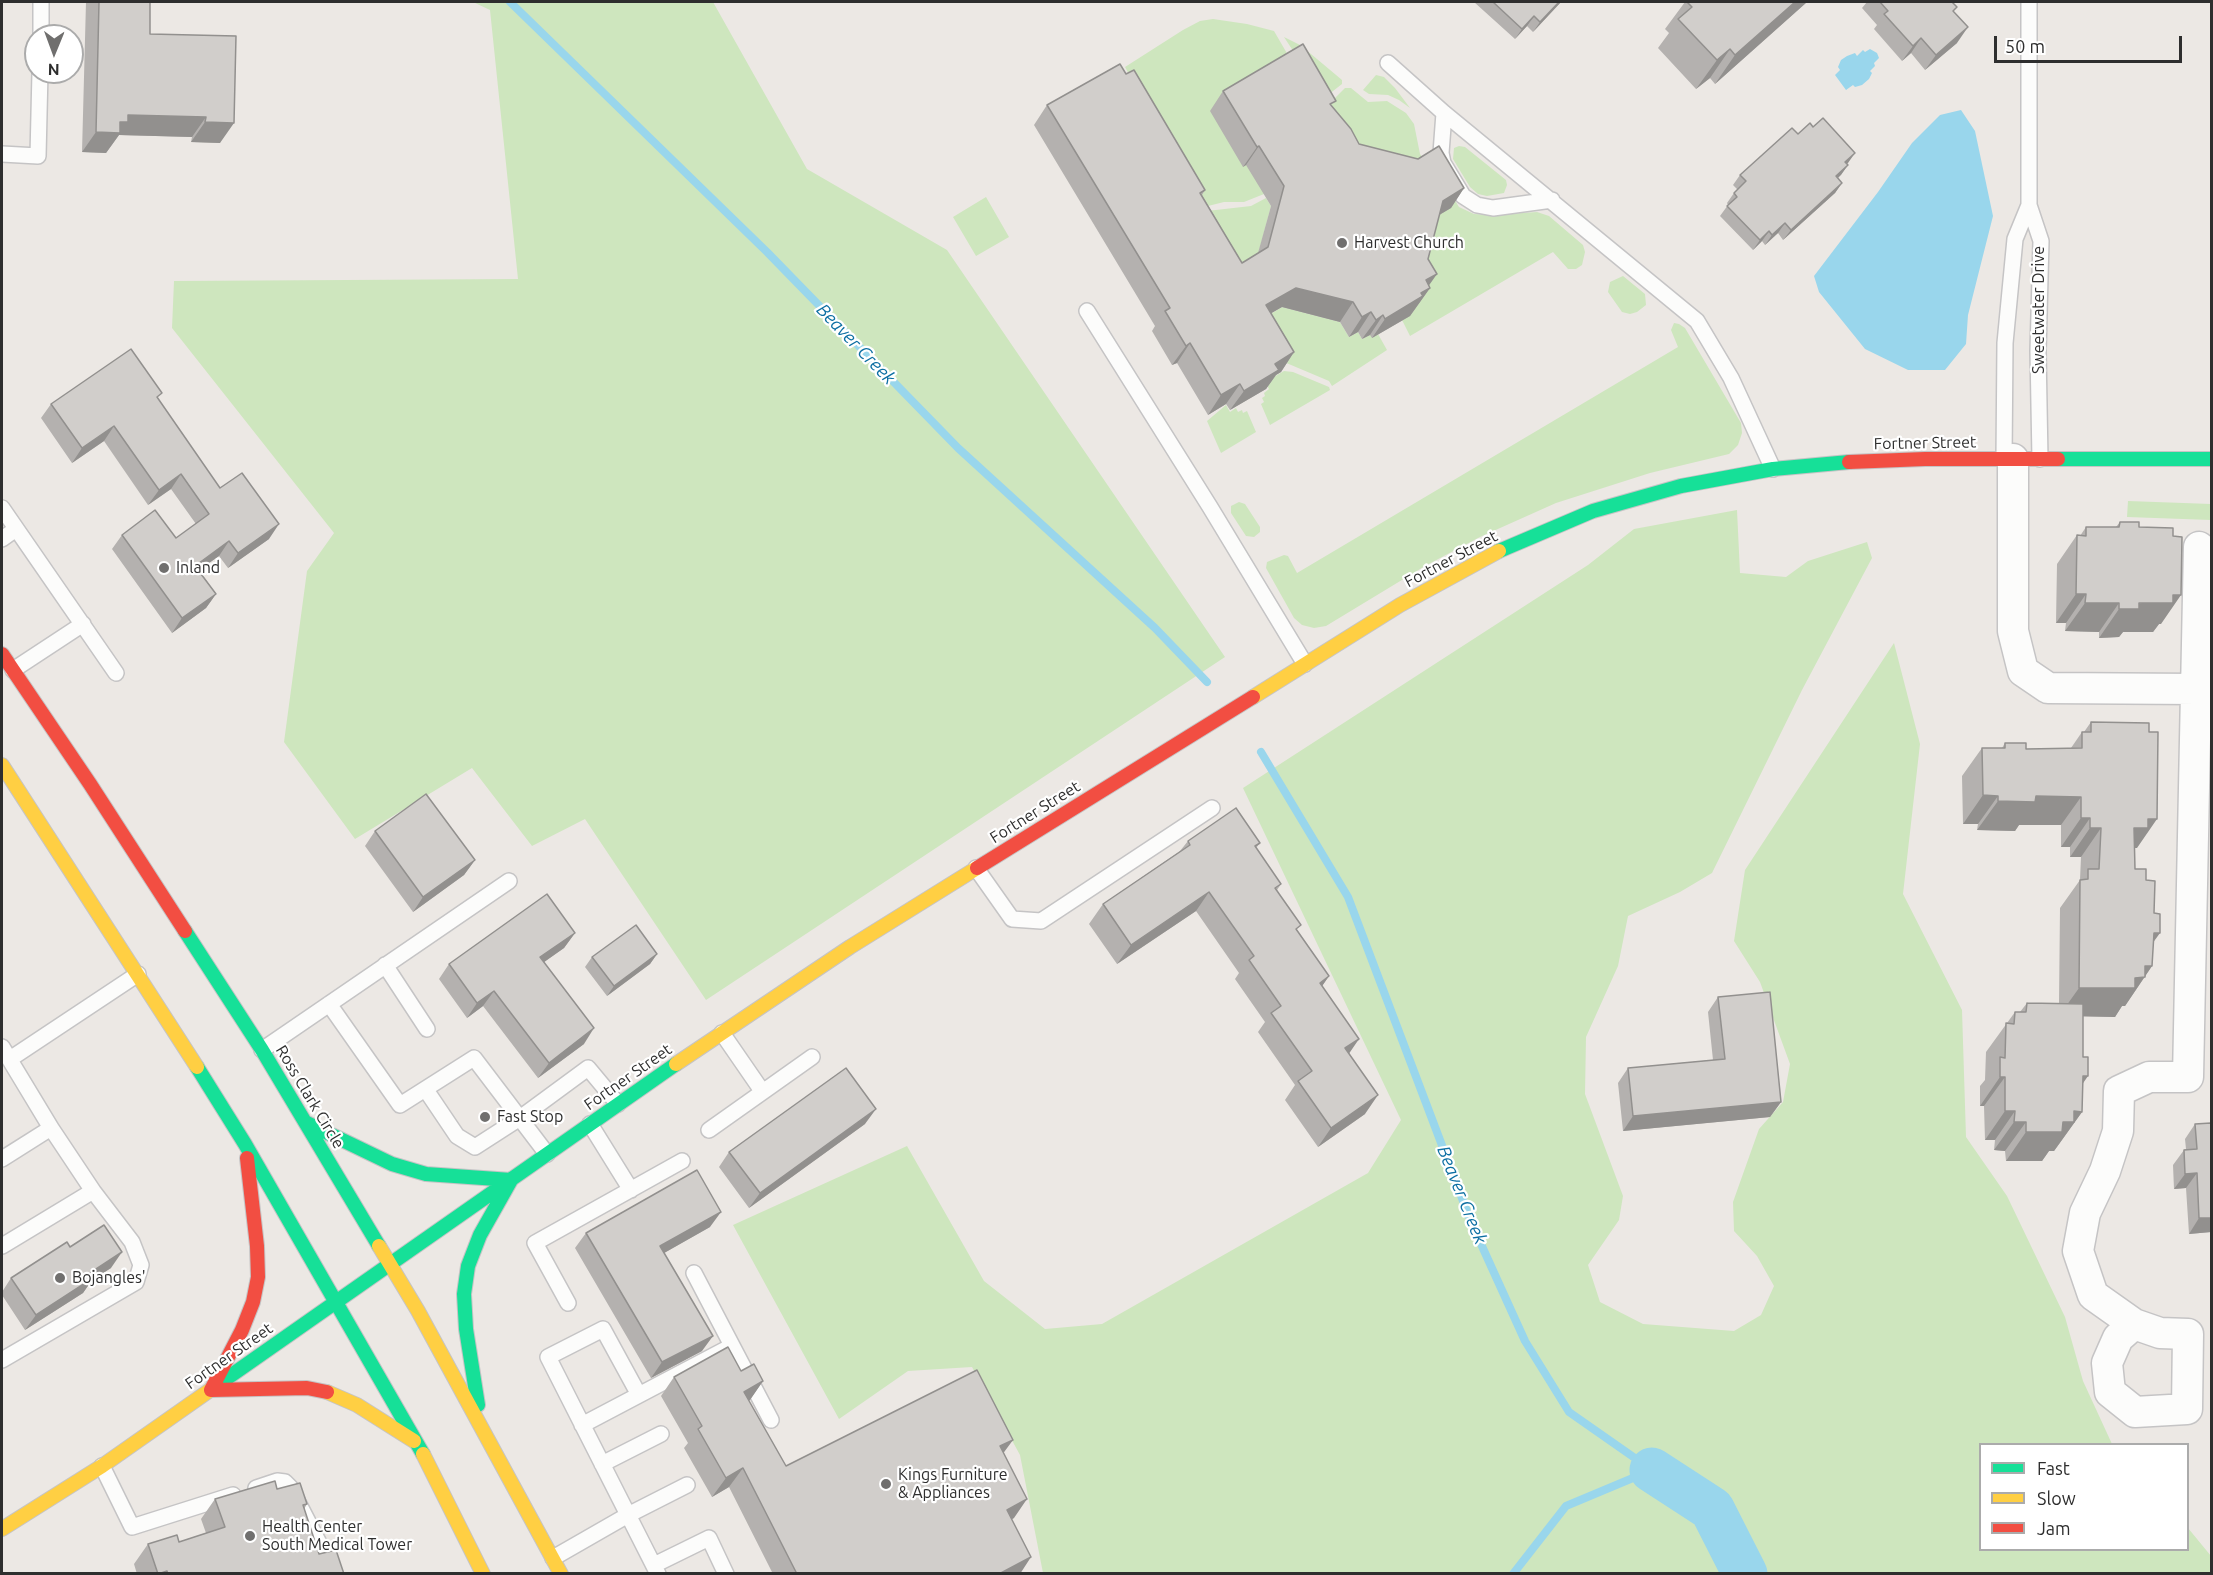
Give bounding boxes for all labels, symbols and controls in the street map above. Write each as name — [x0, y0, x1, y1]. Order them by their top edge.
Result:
north arrow — [24, 24, 84, 84]
scale bar — [1997, 24, 2184, 62]
text: 50 m — [2005, 36, 2045, 56]
text: N — [48, 61, 60, 79]
place label: Harvest Church — [1354, 233, 1464, 253]
marker: Harvest Church — [1335, 236, 1349, 250]
street label: Sweetwater Drive — [2029, 246, 2049, 374]
water label: Beaver Creek — [812, 299, 900, 389]
street label: Fortner Street — [1874, 433, 1976, 453]
street label: Fortner Street — [1401, 526, 1501, 592]
place label: Inland — [176, 558, 220, 578]
marker: Inland — [157, 561, 171, 575]
street label: Fortner Street — [986, 777, 1084, 847]
street label: Fortner Street — [581, 1040, 675, 1114]
street label: Ross Clark Circle — [272, 1042, 348, 1152]
place label: Fast Stop — [497, 1107, 563, 1127]
marker: Fast Stop — [478, 1110, 492, 1124]
water label: Beaver Creek — [1432, 1143, 1492, 1247]
place label: Bojangles' — [72, 1268, 146, 1288]
marker: Bojangles' — [53, 1271, 67, 1285]
street label: Fortner Street — [182, 1319, 276, 1393]
legend — [1979, 1443, 2189, 1551]
text: Fast — [2037, 1458, 2070, 1478]
place label: Kings Furniture & Appliances — [898, 1465, 1008, 1503]
marker: Kings Furniture & Appliances — [879, 1477, 893, 1491]
text: Slow — [2037, 1488, 2076, 1508]
place label: Health Center South Medical Tower — [262, 1517, 412, 1555]
text: Jam — [2037, 1518, 2071, 1538]
marker: Health Center South Medical Tower — [243, 1529, 257, 1543]

